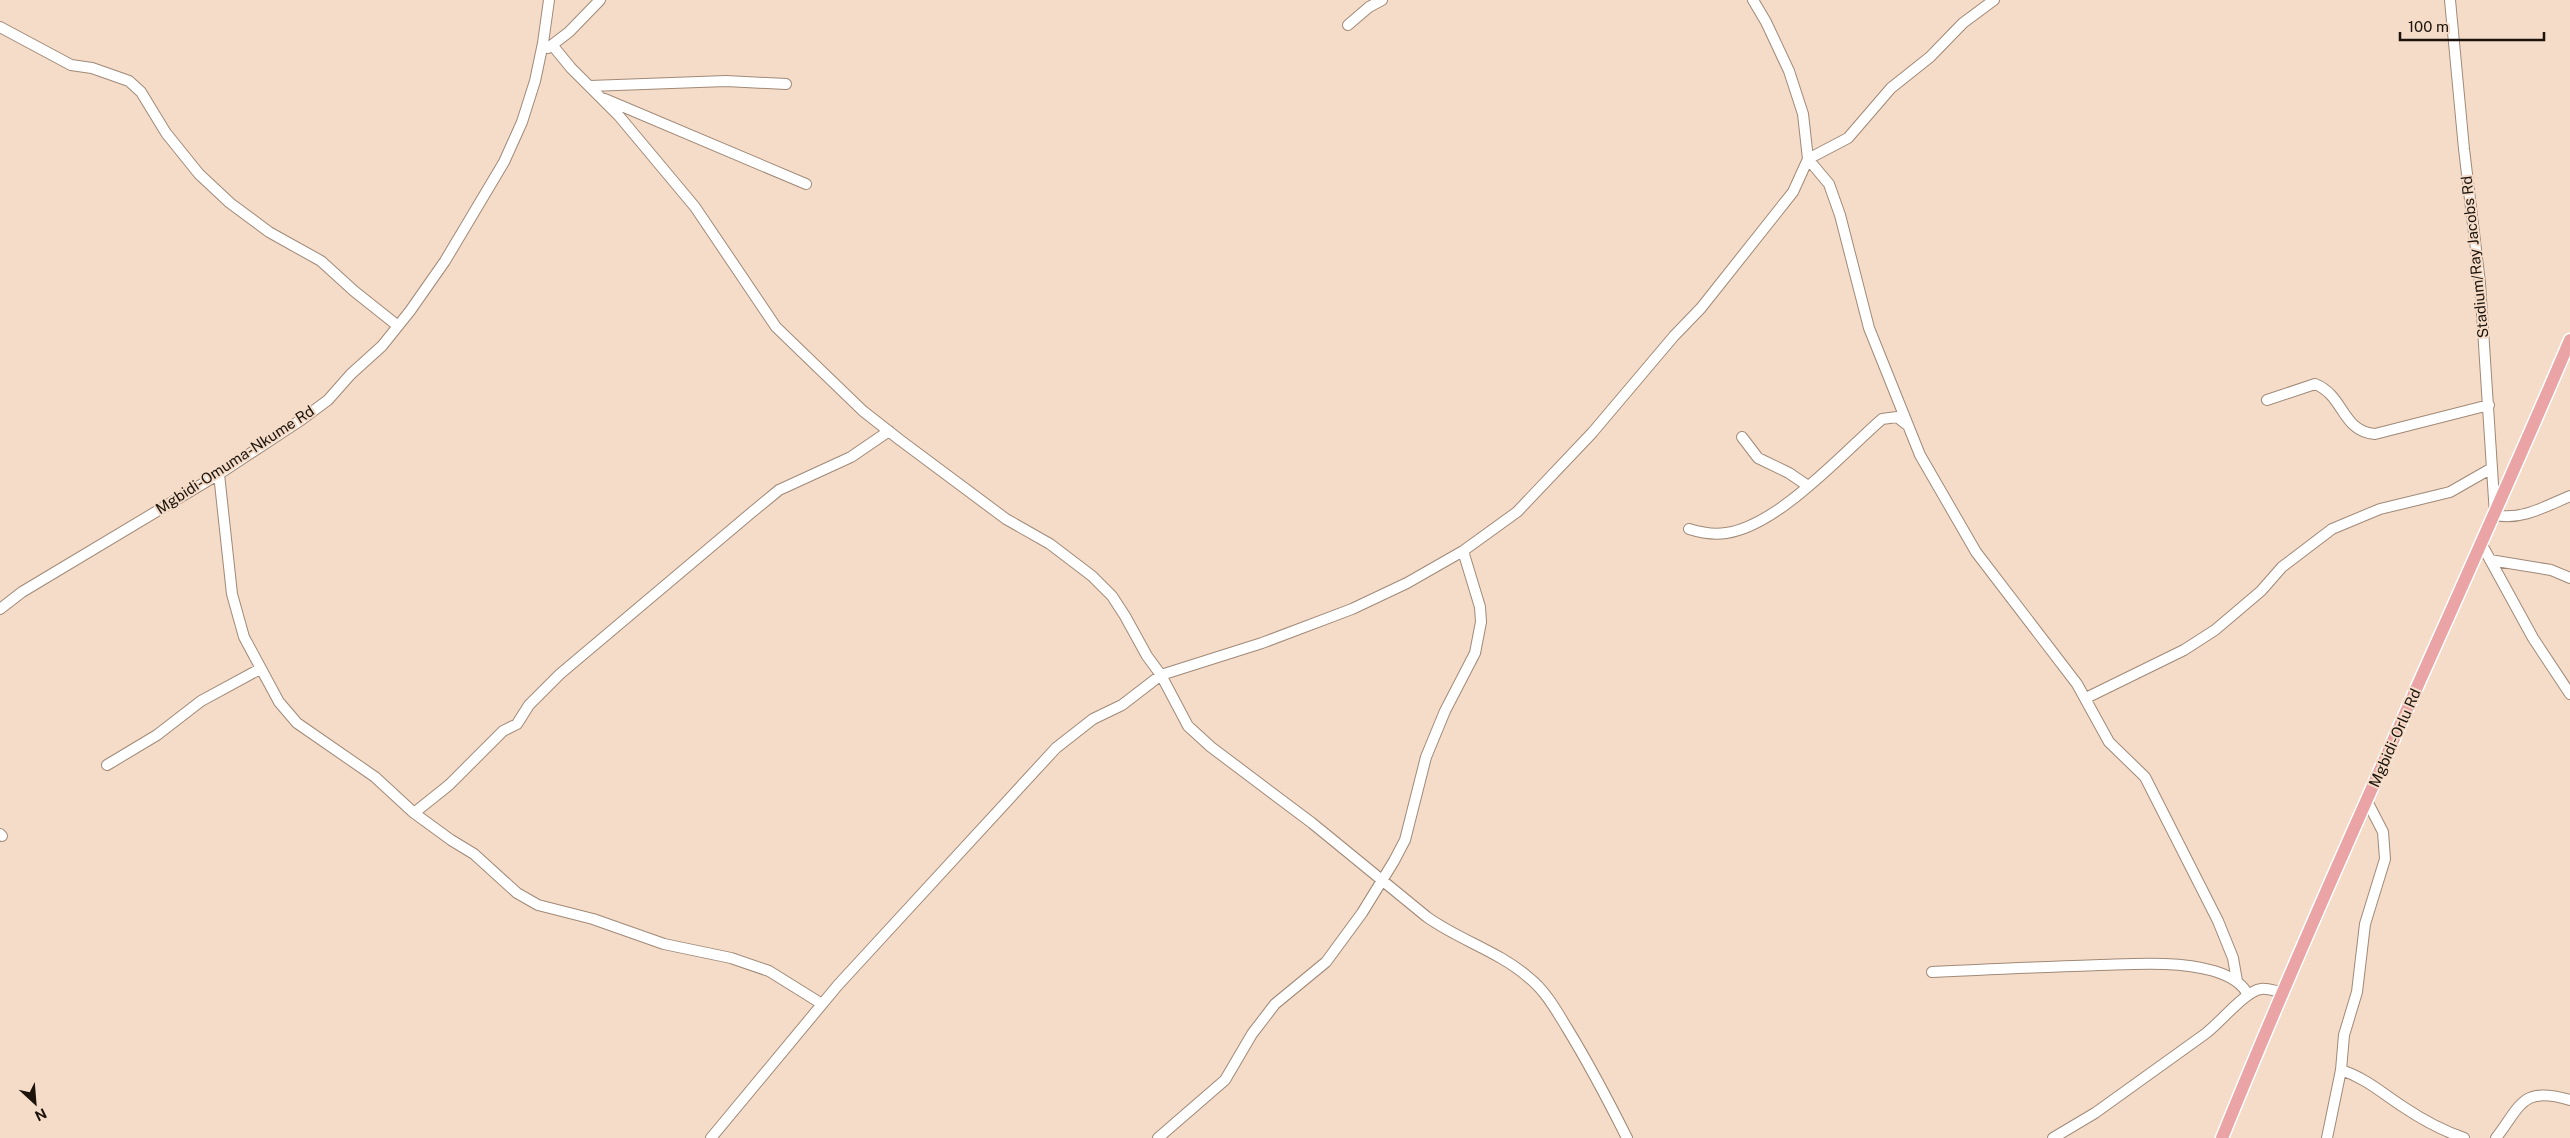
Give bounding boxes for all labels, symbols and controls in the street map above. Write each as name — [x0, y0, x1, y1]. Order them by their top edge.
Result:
scale bar — [2400, 10, 2544, 42]
text: 100 m — [2408, 18, 2449, 35]
street label: Stadium/Ray Jacobs Rd — [2458, 175, 2491, 339]
street label: Mgbidi-Omuma-Nkume Rd — [152, 402, 317, 517]
street label: Mgbidi-Orlu Rd — [2365, 686, 2424, 790]
north arrow — [10, 1078, 60, 1128]
text: N — [32, 1105, 49, 1124]

